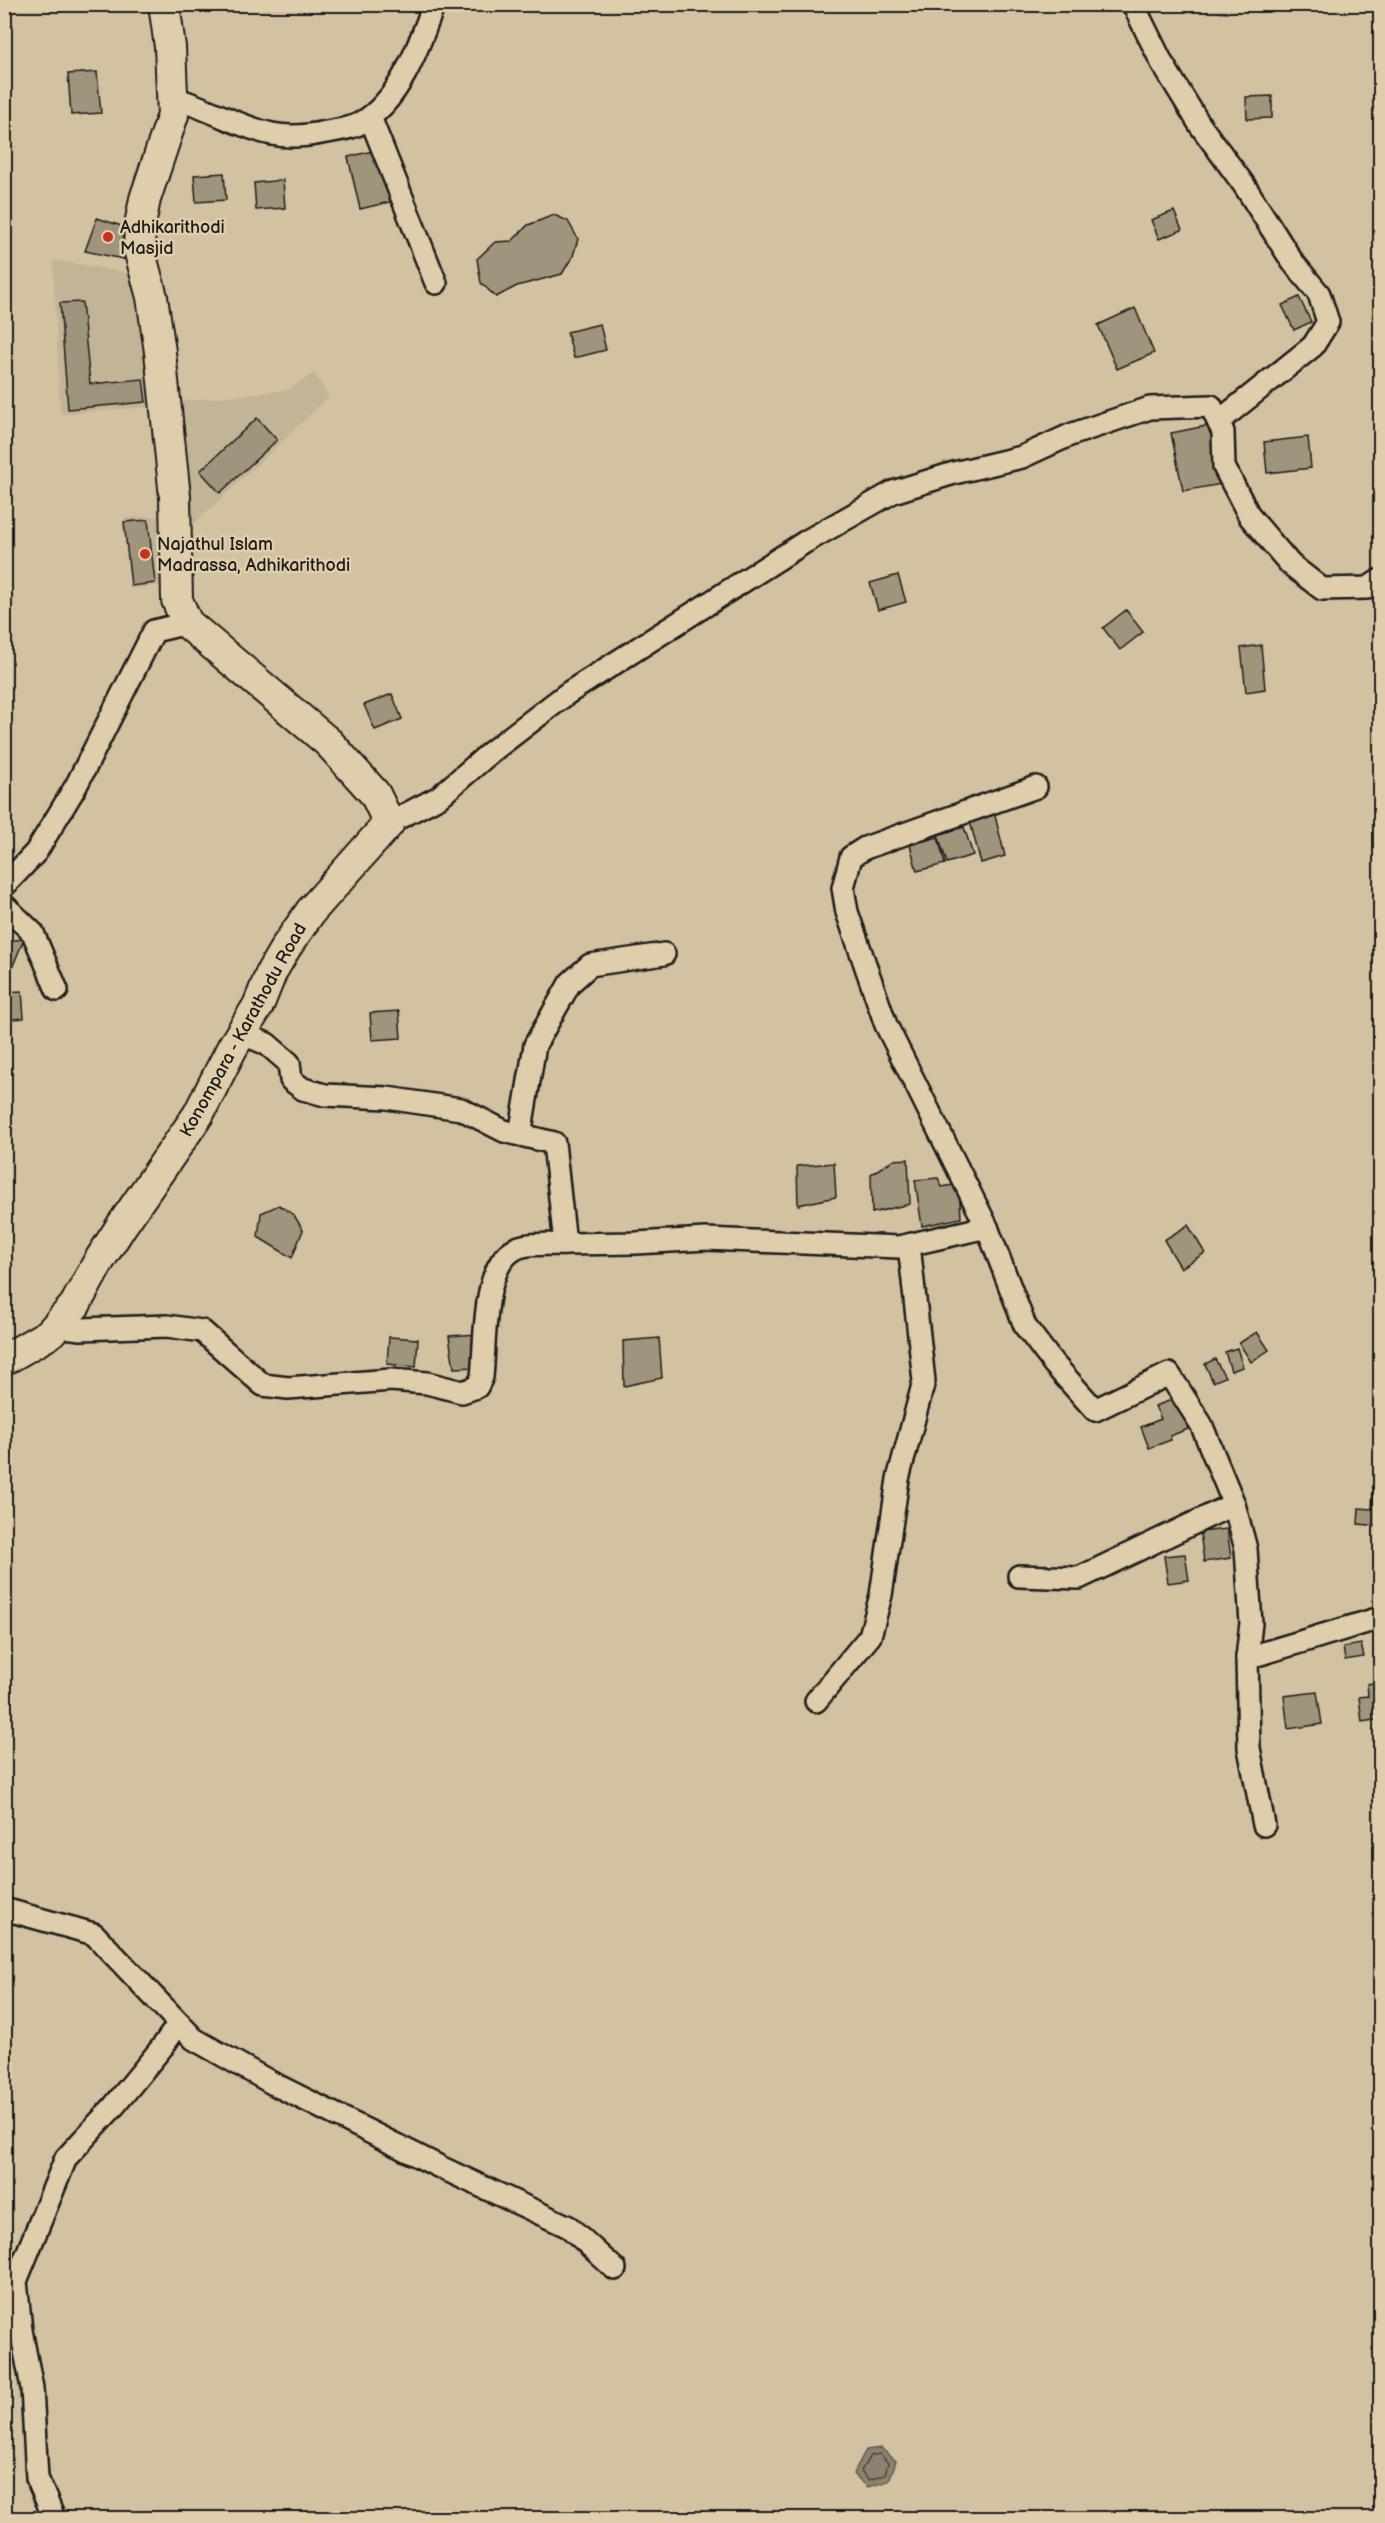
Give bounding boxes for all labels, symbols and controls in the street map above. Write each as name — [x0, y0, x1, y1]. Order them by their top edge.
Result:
place label: Adhikarithodi Masjid — [120, 217, 225, 259]
marker: Adhikarithodi Masjid — [101, 230, 115, 244]
place label: Najathul Islam Madrassa, Adhikarithodi — [157, 534, 350, 576]
marker: Najathul Islam Madrassa, Adhikarithodi — [138, 547, 152, 561]
street label: Konompara - Karathodu Road — [176, 920, 311, 1141]

